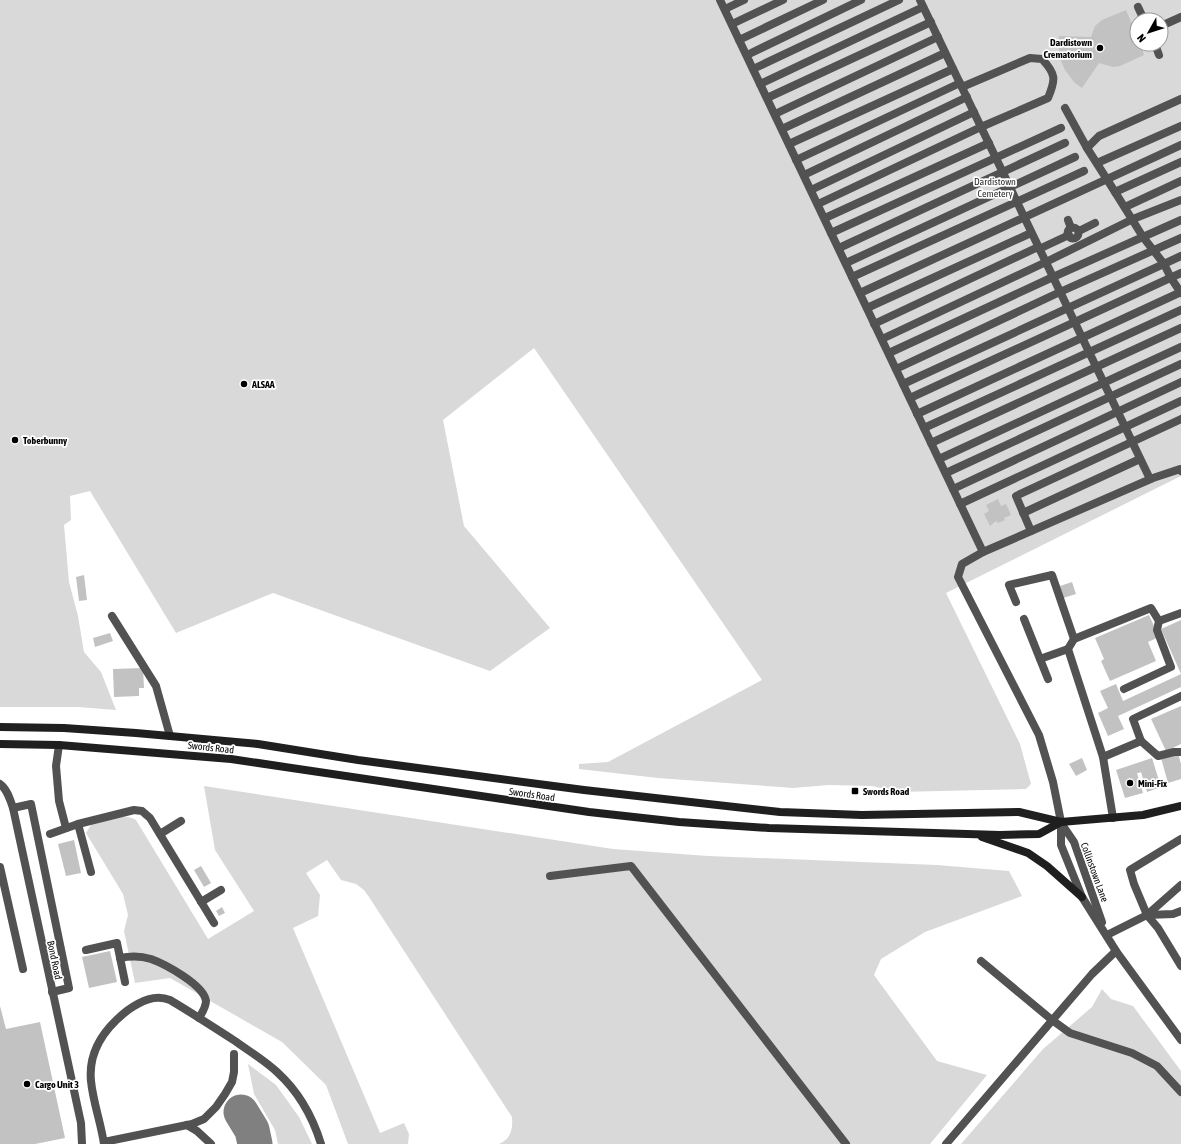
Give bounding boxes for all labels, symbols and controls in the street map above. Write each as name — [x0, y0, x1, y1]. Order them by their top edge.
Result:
north arrow — [1129, 12, 1169, 52]
text: N — [1135, 32, 1148, 45]
place label: Dardistown Crematorium — [1043, 37, 1092, 60]
marker: Dardistown Crematorium — [1095, 43, 1105, 53]
park label: Dardistown Cemetery — [974, 176, 1016, 199]
marker: ALSAA — [239, 379, 249, 389]
place label: ALSAA — [251, 379, 275, 390]
marker: Toberbunny — [10, 435, 20, 445]
place label: Toberbunny — [23, 435, 68, 446]
street label: Swords Road — [187, 740, 235, 755]
marker: Mini-Fix — [1125, 778, 1135, 788]
place label: Mini-Fix — [1138, 778, 1167, 789]
street label: Swords Road — [508, 786, 556, 803]
marker: Swords Road — [850, 786, 860, 796]
place label: Swords Road — [863, 786, 910, 797]
street label: Collinstown Lane — [1079, 841, 1111, 904]
street label: Bond Road — [45, 940, 64, 981]
marker: Cargo Unit 3 — [22, 1079, 32, 1089]
place label: Cargo Unit 3 — [35, 1079, 79, 1090]

